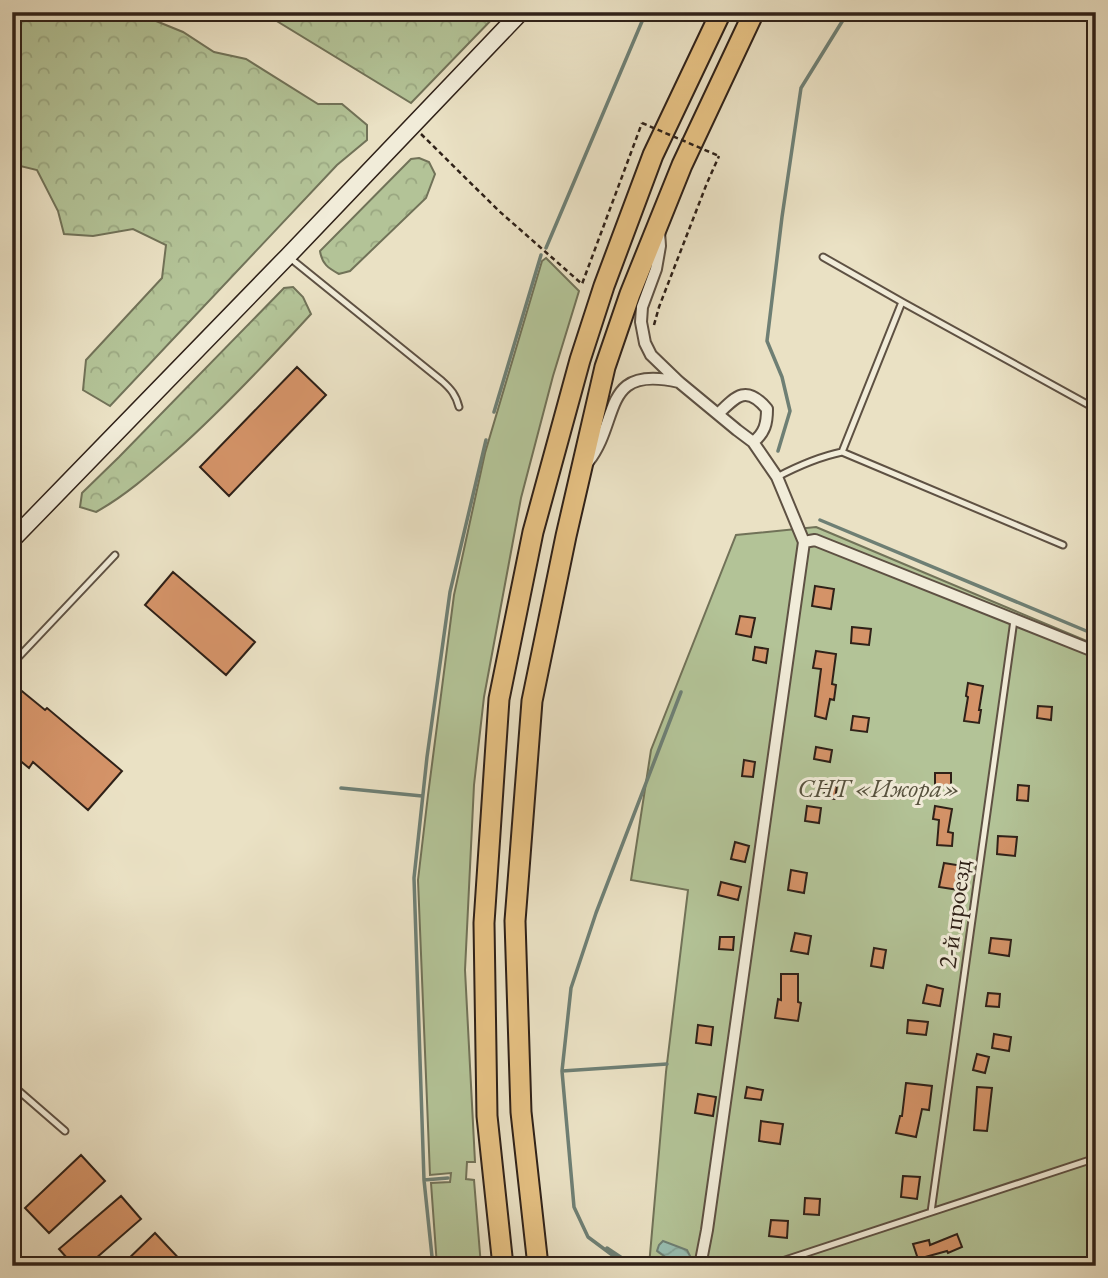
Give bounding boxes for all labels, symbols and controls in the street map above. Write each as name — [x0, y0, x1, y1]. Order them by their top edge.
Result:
park label: СНТ «Ижора» — [798, 771, 961, 805]
street label: 2-й проезд — [930, 857, 978, 971]

